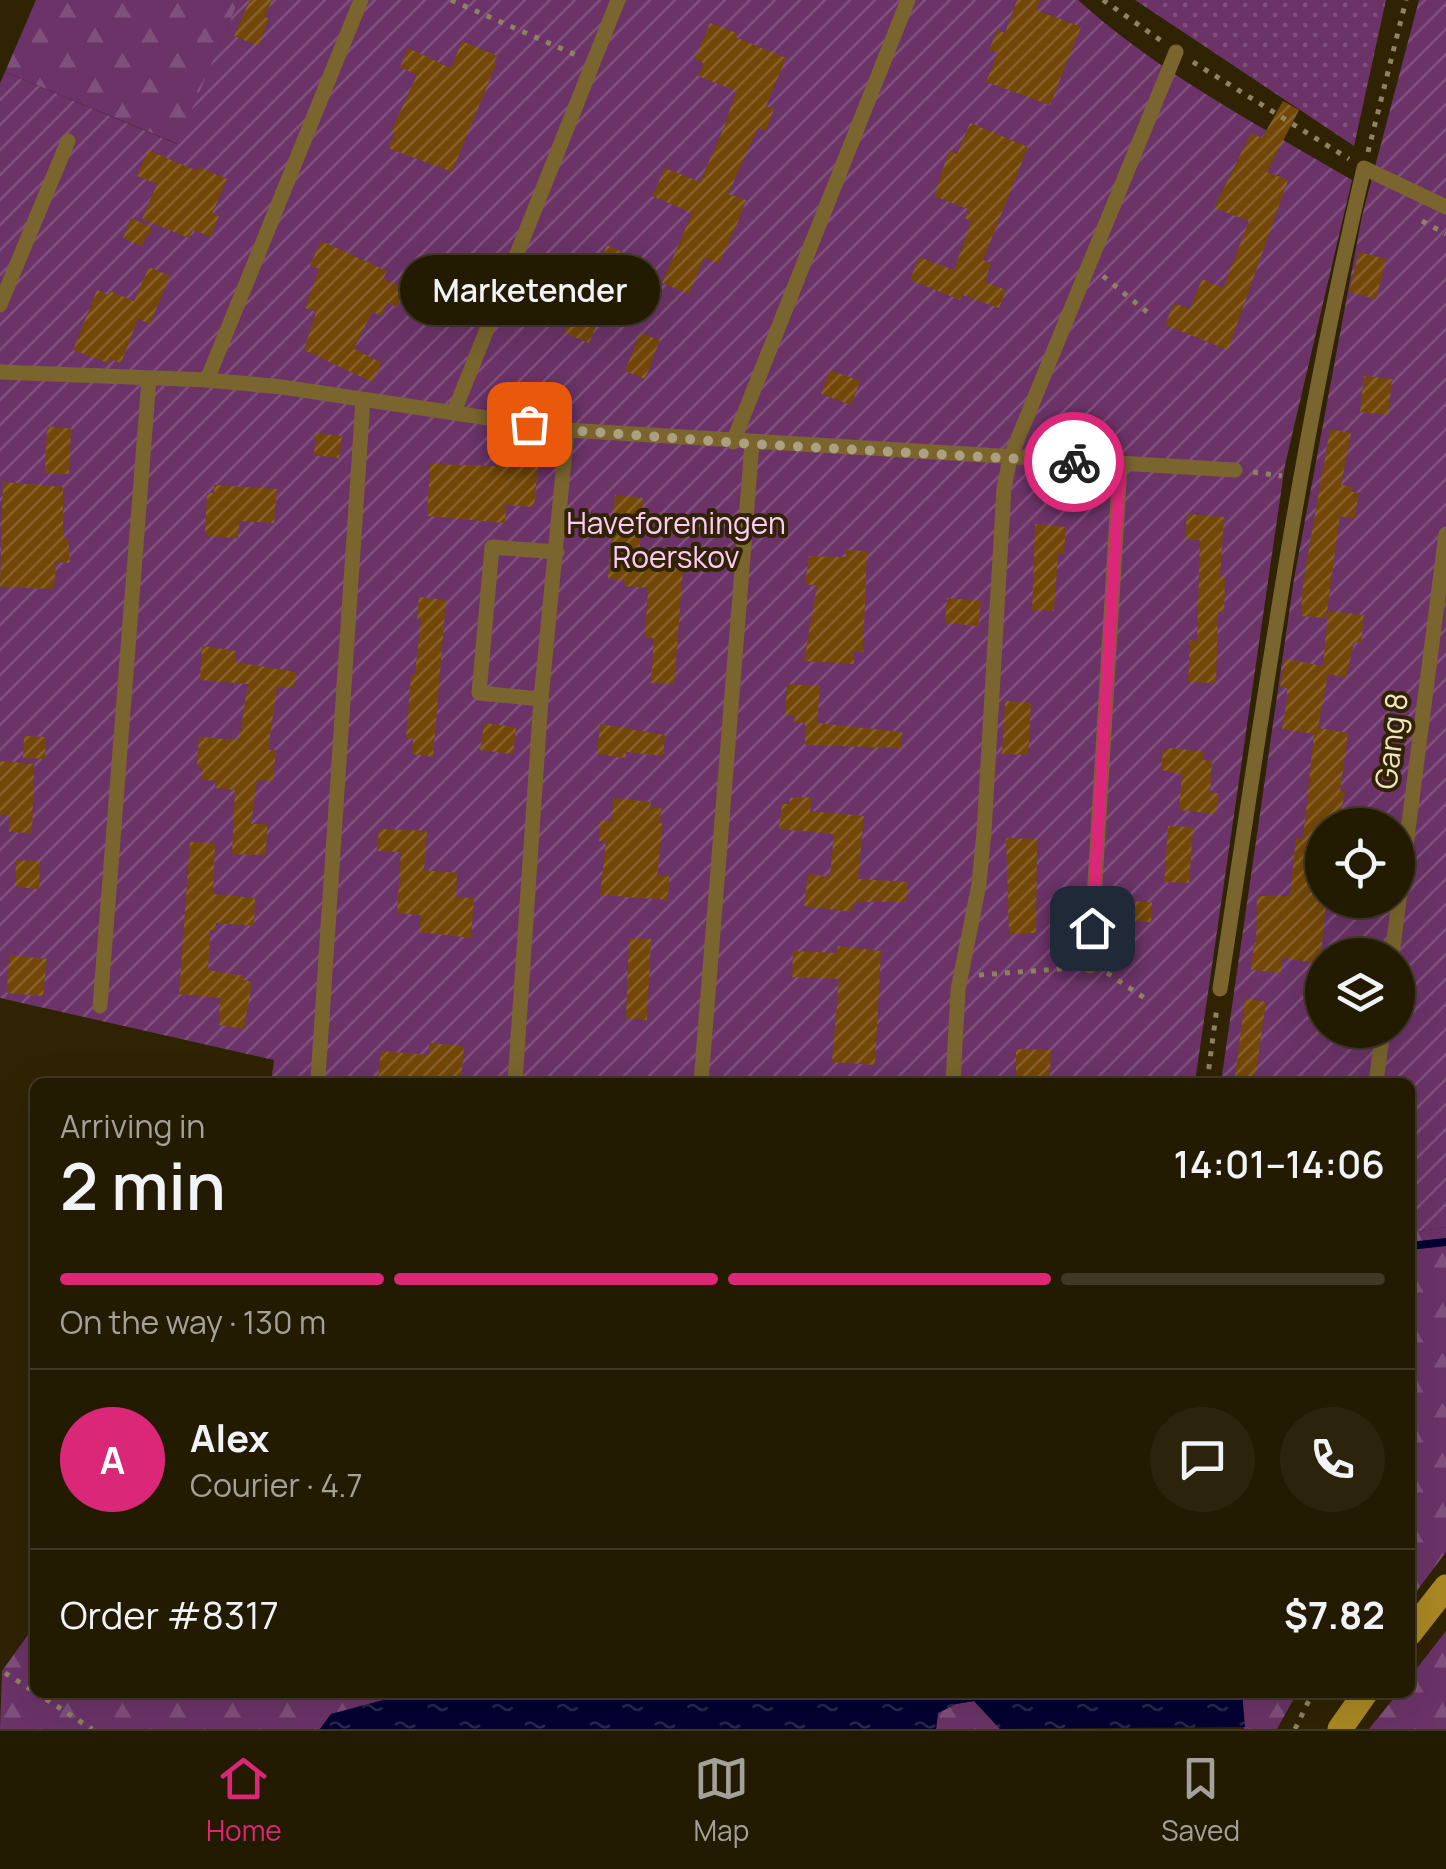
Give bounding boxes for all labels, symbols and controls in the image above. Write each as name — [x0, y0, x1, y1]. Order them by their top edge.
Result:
callout: Marketender — [399, 254, 659, 324]
text: Marketender — [432, 268, 628, 312]
pin — [487, 382, 572, 467]
icon: bag — [502, 397, 557, 452]
courier — [1024, 412, 1124, 512]
icon: bike — [1047, 435, 1102, 490]
park label: Haveforeningen Roerskov — [566, 502, 786, 577]
street label: Gang 8 — [1364, 690, 1417, 791]
map controls — [1305, 808, 1415, 1048]
button: locate — [1305, 808, 1415, 918]
pin — [1050, 886, 1135, 971]
icon: home — [1065, 901, 1120, 956]
button: layers — [1305, 938, 1415, 1048]
text: Arriving in — [60, 1104, 205, 1148]
text: 14:01–14:06 — [1174, 1137, 1385, 1189]
text: 2 min — [60, 1141, 226, 1230]
text: On the way · 130 m — [60, 1300, 326, 1344]
button: chat — [1150, 1407, 1255, 1512]
button: phone — [1280, 1407, 1385, 1512]
text: Alex — [190, 1411, 269, 1463]
text: A — [100, 1433, 125, 1485]
text: Courier · 4.7 — [190, 1463, 363, 1507]
text: Order #8317 — [60, 1588, 279, 1640]
text: $7.82 — [1284, 1588, 1385, 1640]
tab: Home — [206, 1751, 282, 1849]
tab: Map — [694, 1751, 749, 1849]
tab: Saved — [1161, 1751, 1240, 1849]

